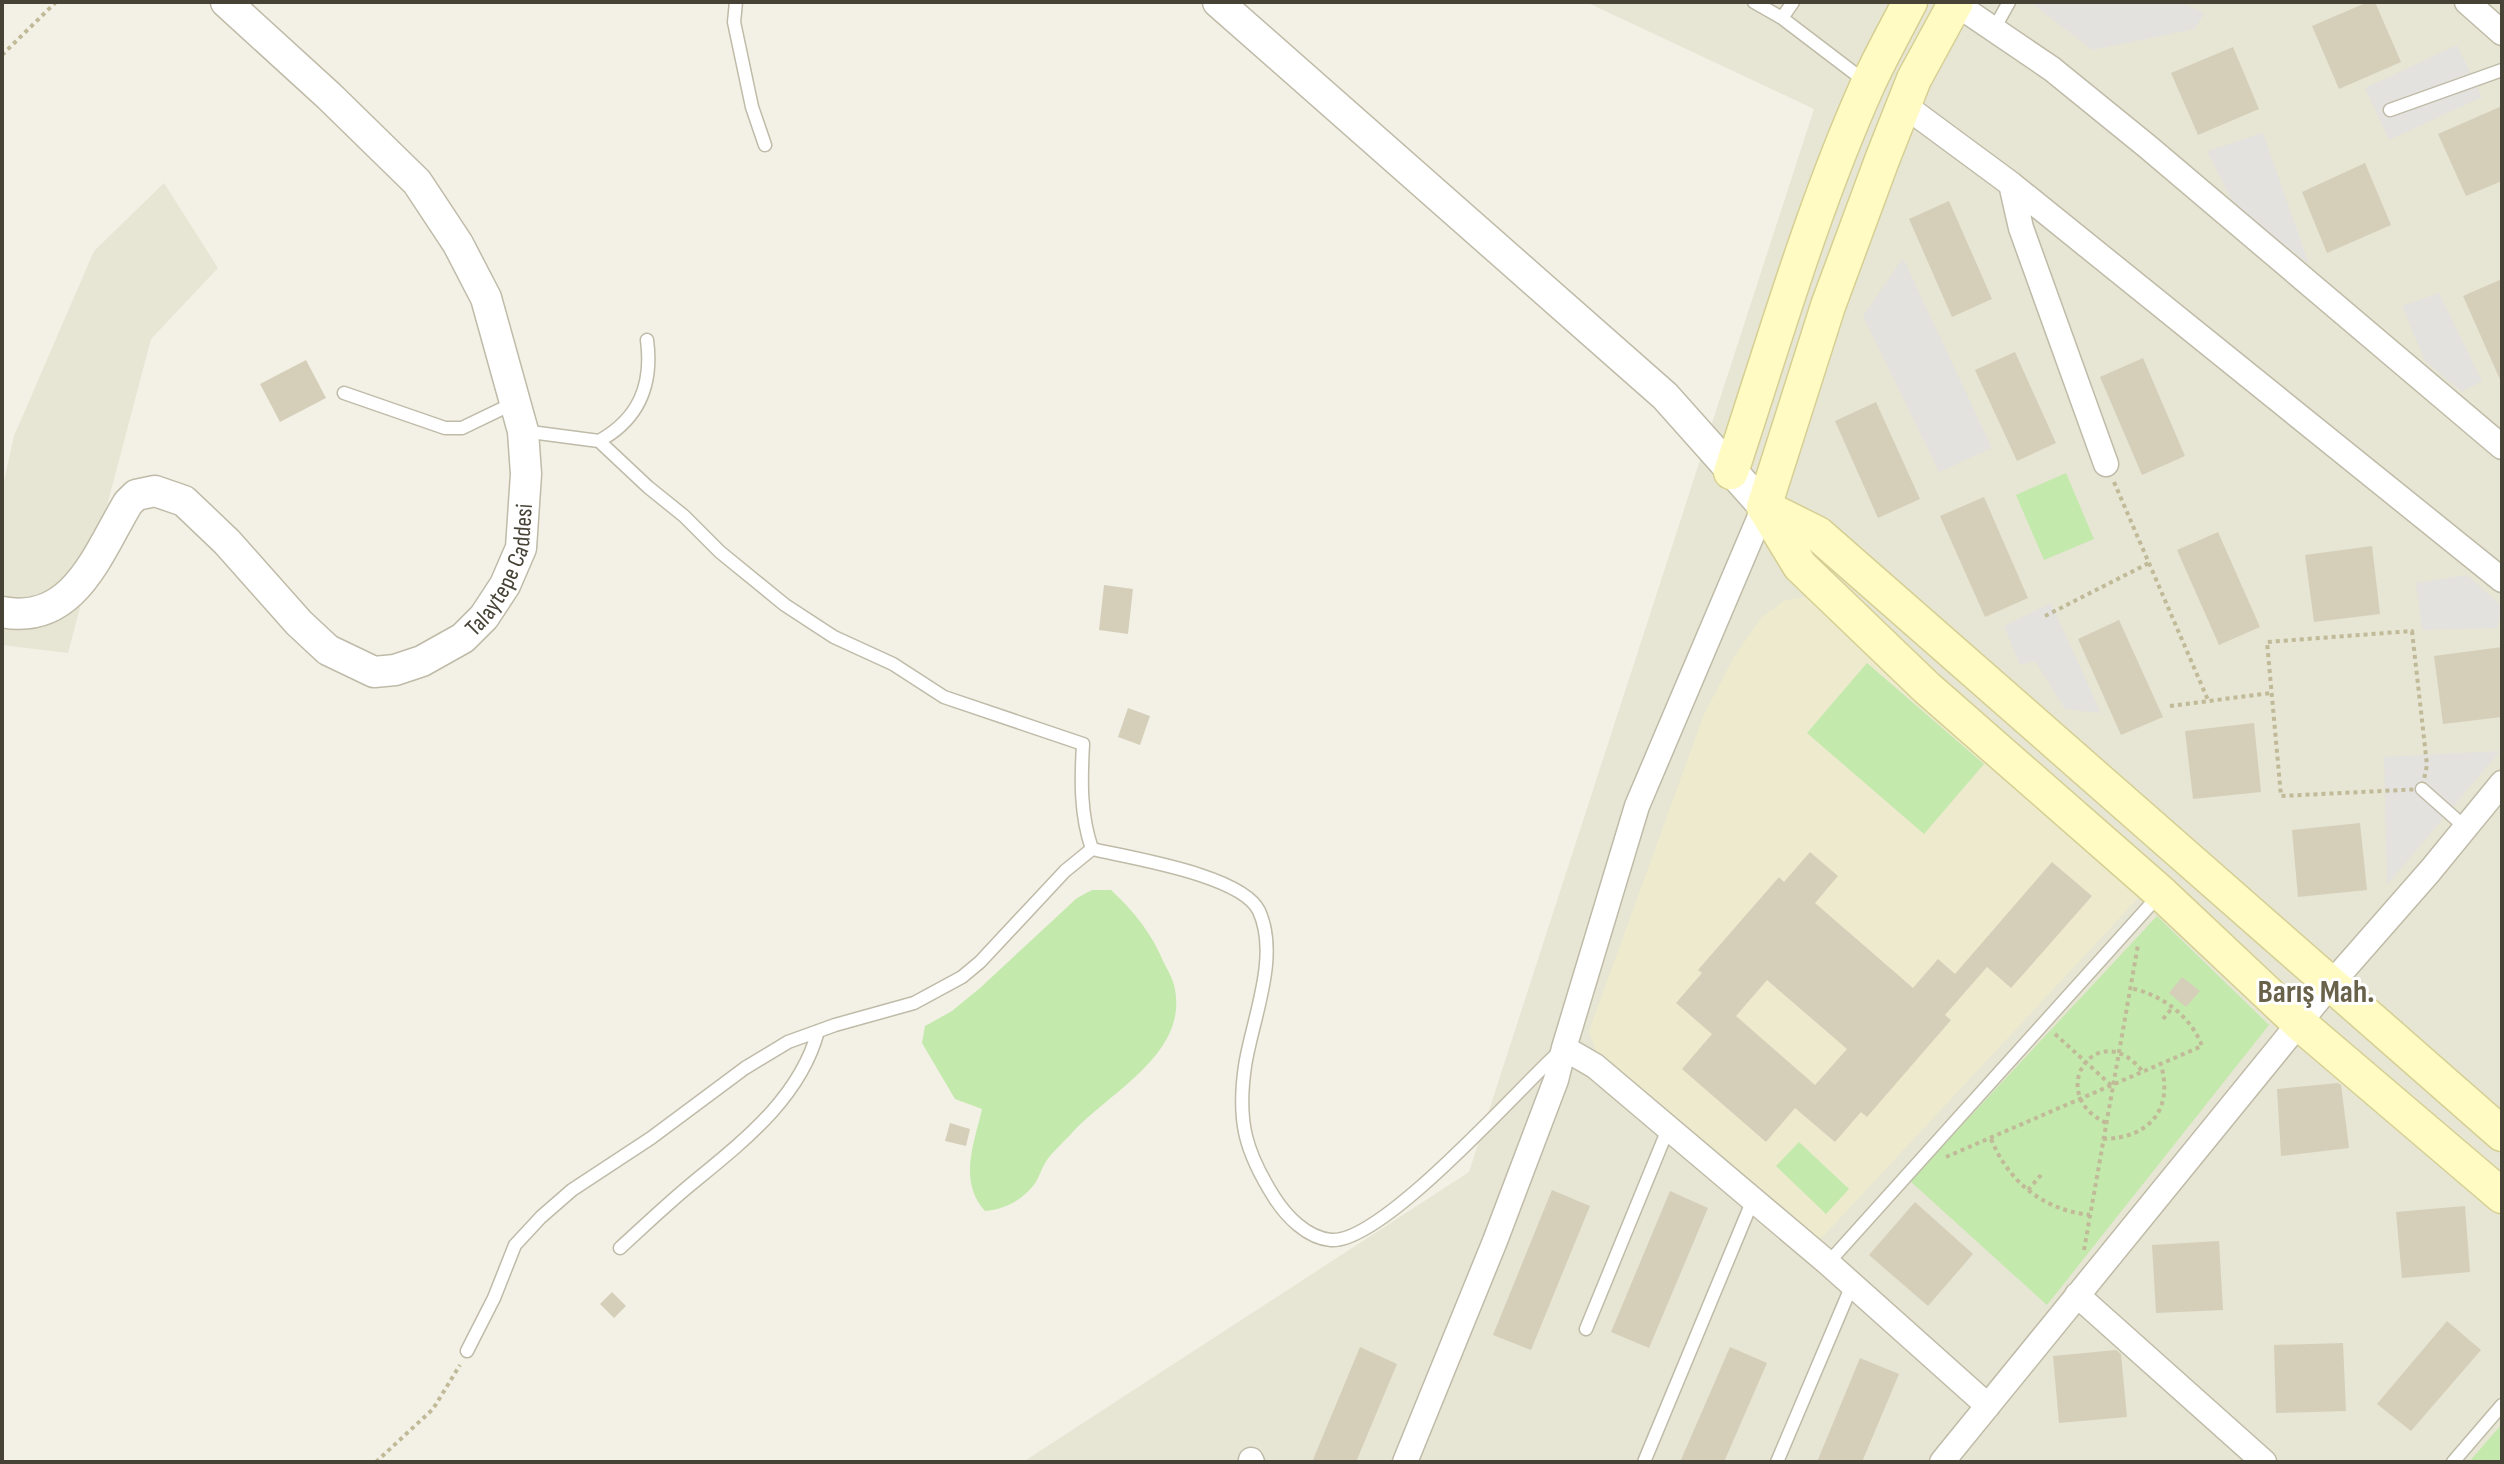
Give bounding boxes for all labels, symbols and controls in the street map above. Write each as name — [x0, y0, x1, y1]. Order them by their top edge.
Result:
street label: Talaytepe Caddesi — [459, 503, 539, 642]
district label: Barış Mah. — [2258, 973, 2374, 1012]

